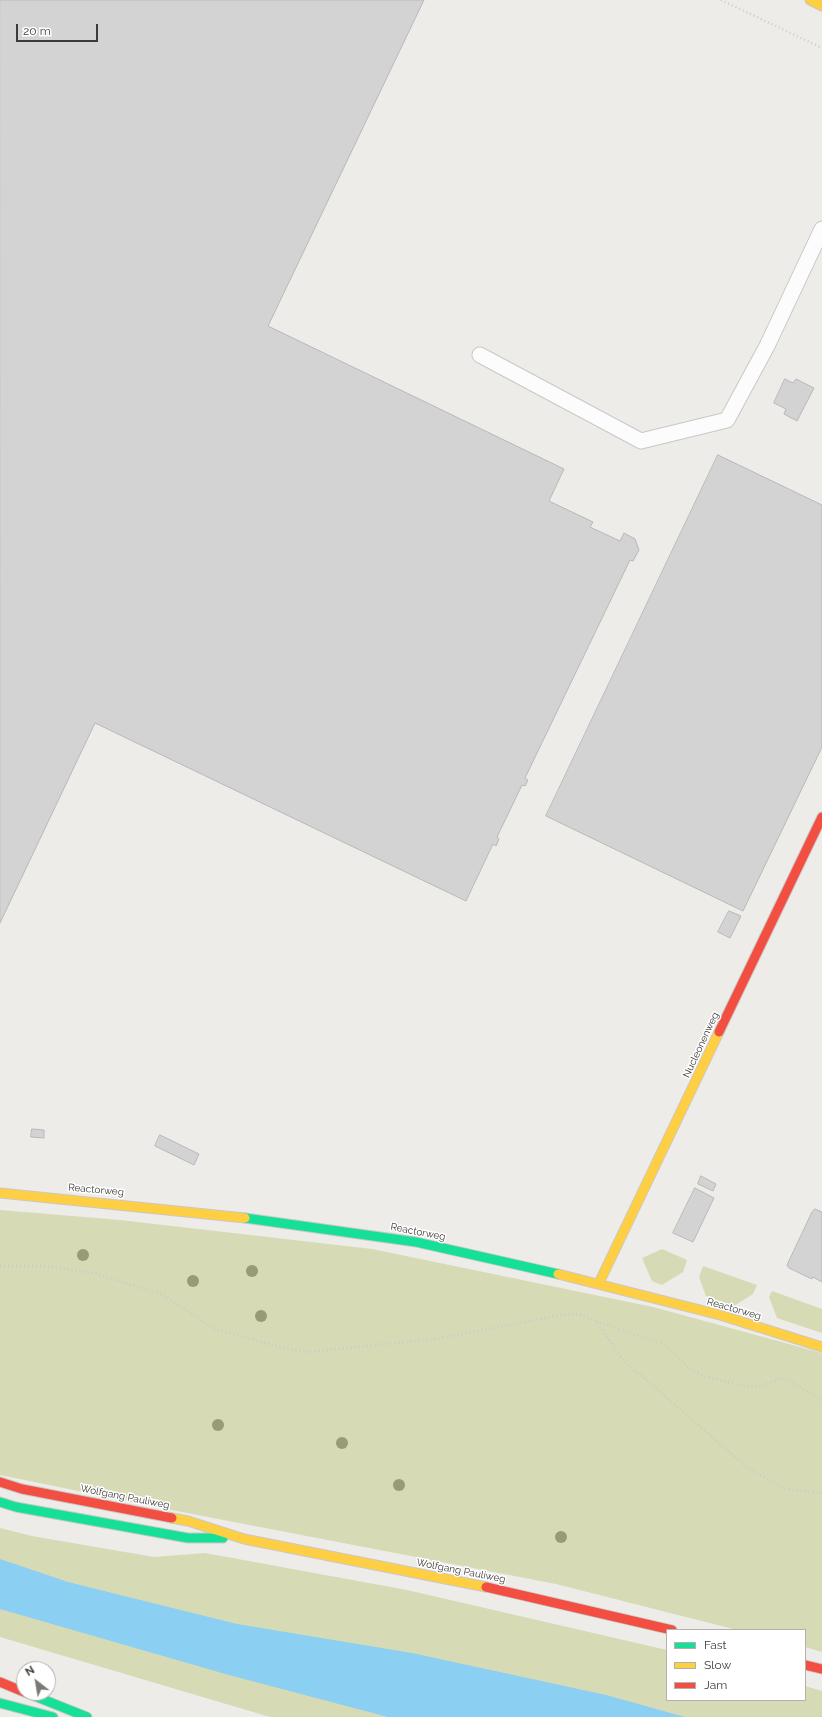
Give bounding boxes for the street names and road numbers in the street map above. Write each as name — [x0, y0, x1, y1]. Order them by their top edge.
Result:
street label: Nucleonenweg — [681, 1010, 721, 1080]
street label: Reactorweg — [68, 1182, 124, 1198]
street label: Reactorweg — [389, 1221, 447, 1243]
street label: Reactorweg — [705, 1296, 763, 1322]
street label: Wolfgang Pauliweg — [80, 1482, 170, 1512]
street label: Wolfgang Pauliweg — [416, 1556, 506, 1586]

